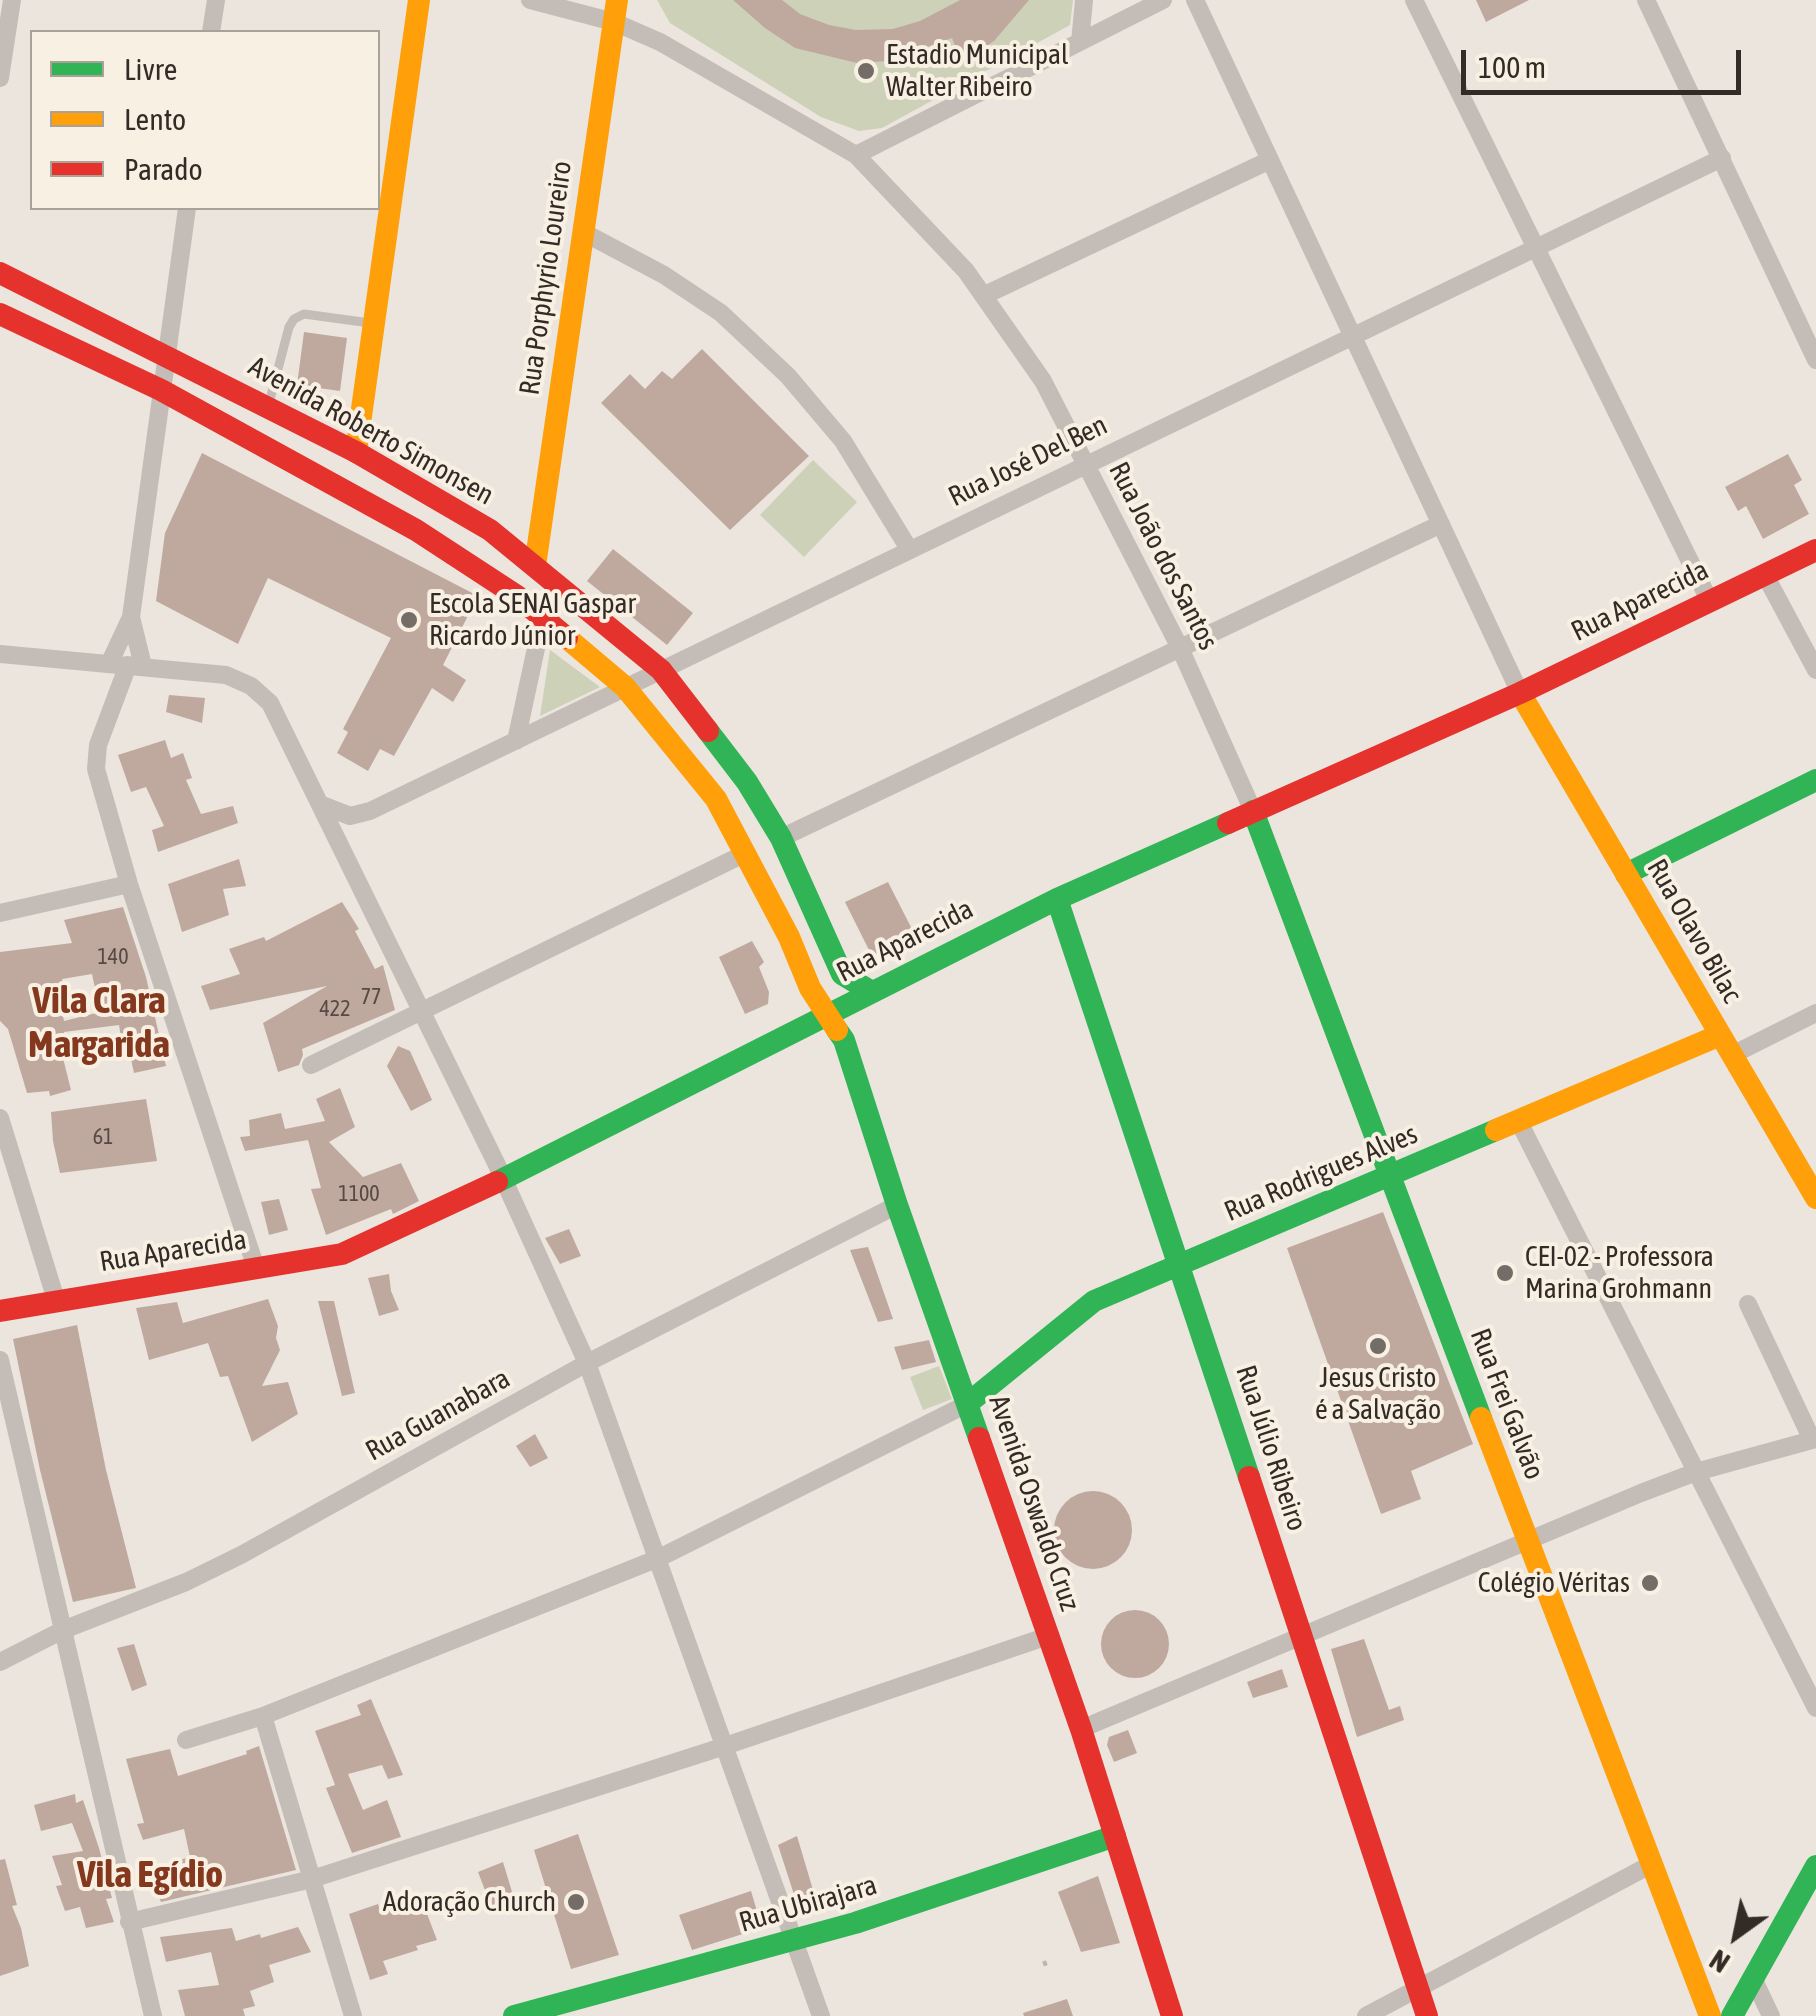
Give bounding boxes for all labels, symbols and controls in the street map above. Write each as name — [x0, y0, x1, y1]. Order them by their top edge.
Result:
legend — [30, 30, 380, 210]
scale bar — [1466, 30, 1746, 92]
place label: Estadio Municipal Walter Ribeiro — [886, 38, 1068, 104]
text: 100 m — [1478, 50, 1546, 84]
text: Livre — [124, 52, 177, 86]
marker: Estadio Municipal Walter Ribeiro — [855, 60, 877, 82]
text: Lento — [124, 102, 186, 136]
text: Parado — [124, 152, 203, 186]
street label: Rua Porphyrio Loureiro — [513, 159, 579, 397]
street label: Avenida Roberto Simonsen — [243, 350, 499, 512]
street label: Rua José Del Ben — [943, 408, 1113, 514]
street label: Rua João dos Santos — [1101, 457, 1225, 655]
street label: Rua Aparecida — [1566, 553, 1714, 649]
place label: Escola SENAI Gaspar Ricardo Júnior — [429, 587, 636, 653]
marker: Escola SENAI Gaspar Ricardo Júnior — [398, 609, 420, 631]
street label: Rua Olavo Bilac — [1639, 853, 1749, 1009]
street label: Rua Aparecida — [831, 892, 979, 990]
house number: 140 — [97, 944, 129, 970]
district label: Vila Clara Margarida — [28, 978, 170, 1068]
house number: 77 — [361, 984, 381, 1010]
house number: 422 — [319, 996, 351, 1022]
street label: Rua Rodrigues Alves — [1220, 1117, 1422, 1229]
house number: 61 — [93, 1124, 113, 1150]
house number: 1100 — [338, 1181, 380, 1207]
street label: Rua Aparecida — [97, 1223, 249, 1279]
place label: CEI-02 - Professora Marina Grohmann — [1525, 1240, 1714, 1306]
marker: CEI-02 - Professora Marina Grohmann — [1494, 1262, 1516, 1284]
street label: Rua Frei Galvão — [1463, 1324, 1551, 1484]
marker: Jesus Cristo é a Salvação — [1367, 1335, 1389, 1357]
street label: Rua Júlio Ribeiro — [1228, 1361, 1314, 1535]
place label: Jesus Cristo é a Salvação — [1315, 1361, 1441, 1427]
street label: Rua Guanabara — [360, 1362, 516, 1468]
street label: Avenida Oswaldo Cruz — [981, 1391, 1087, 1615]
place label: Colégio Véritas — [1478, 1566, 1630, 1600]
marker: Colégio Véritas — [1639, 1572, 1661, 1594]
district label: Vila Egídio — [77, 1852, 223, 1898]
street label: Rua Ubirajara — [735, 1868, 881, 1940]
place label: Adoração Church — [383, 1885, 556, 1919]
north arrow — [1686, 1886, 1786, 1986]
marker: Adoração Church — [565, 1891, 587, 1913]
text: N — [1704, 1943, 1735, 1979]

